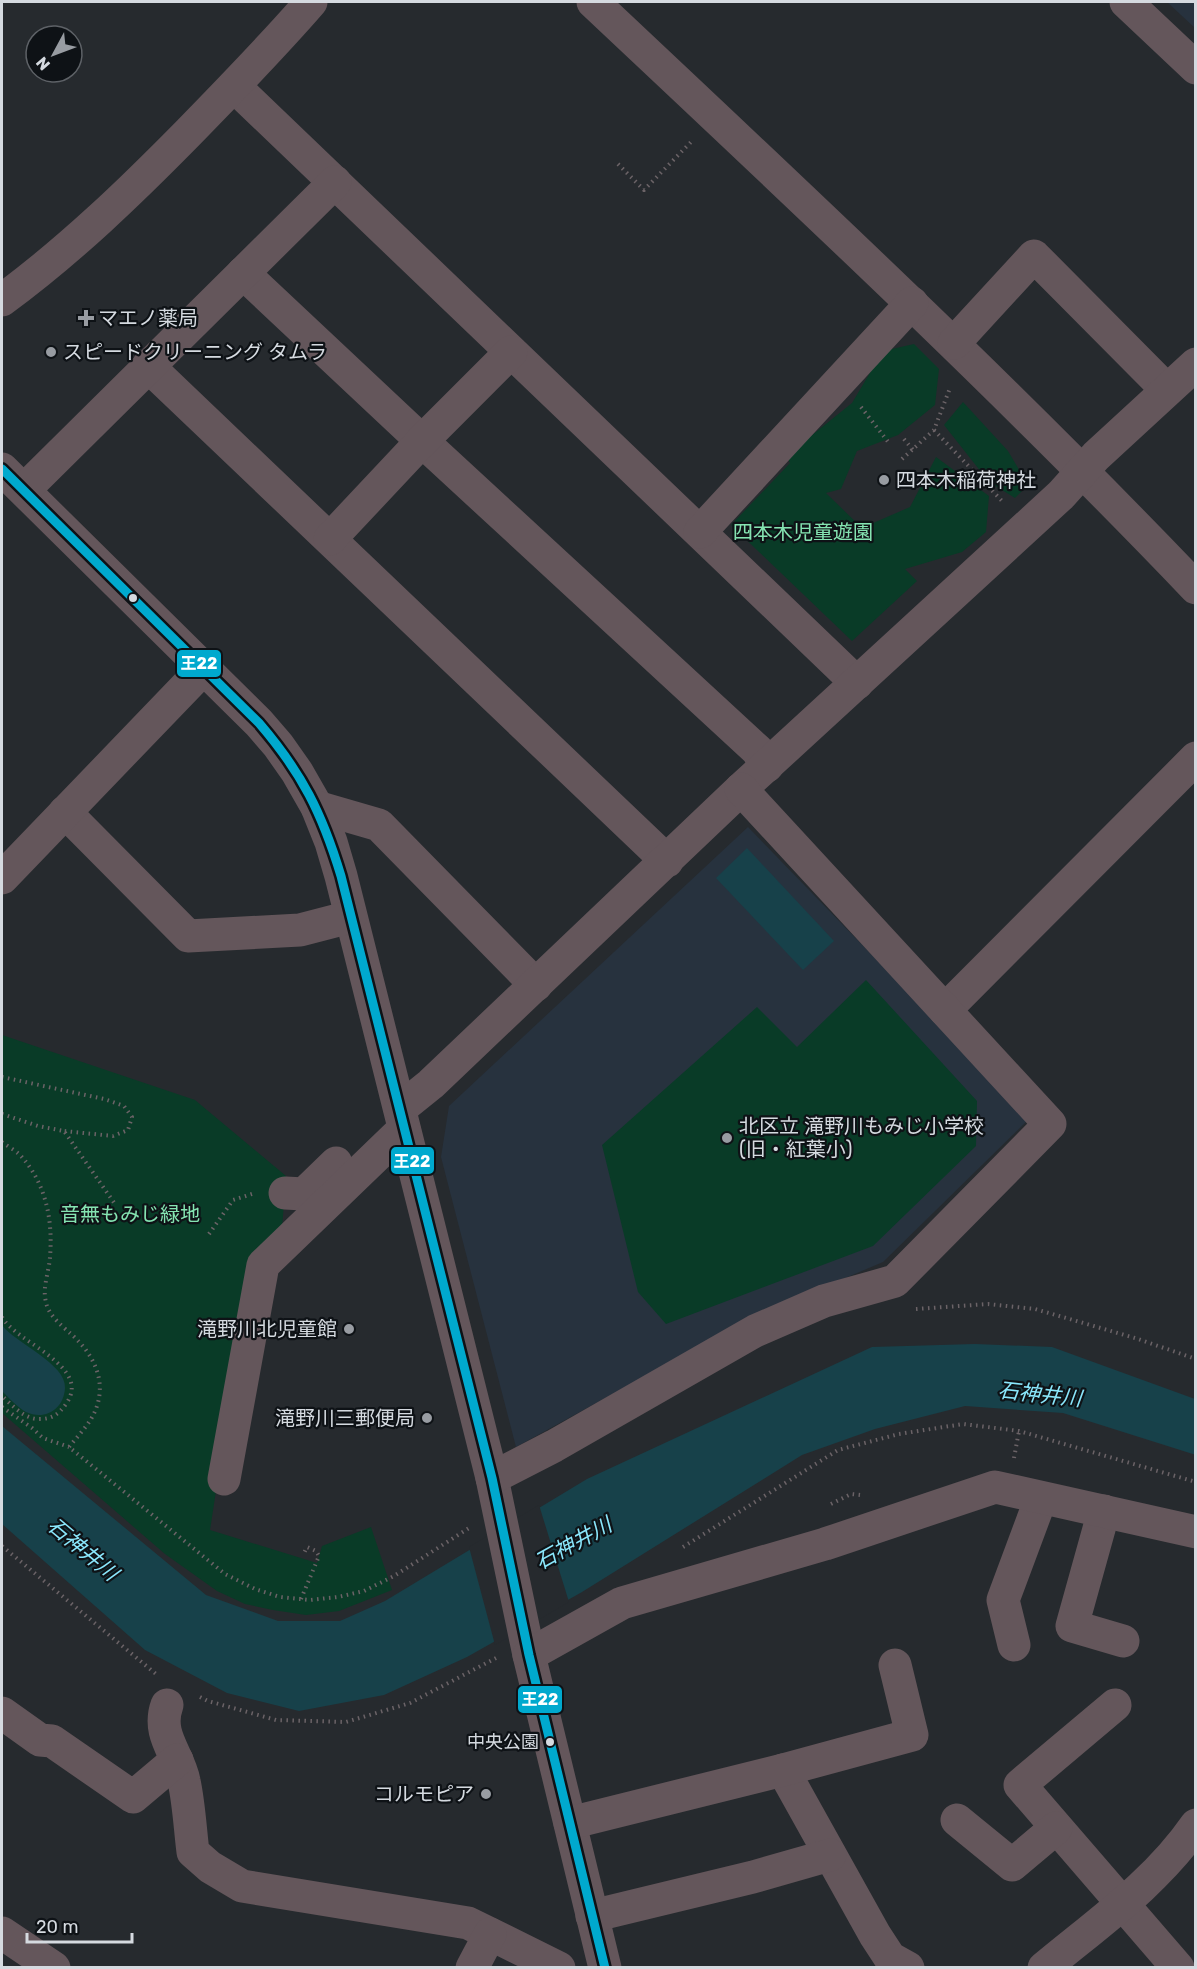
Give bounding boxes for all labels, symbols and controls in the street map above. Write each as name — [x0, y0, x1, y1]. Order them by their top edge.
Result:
north arrow — [24, 24, 84, 84]
text: N — [32, 53, 54, 74]
place label: マエノ薬局 — [98, 306, 198, 330]
marker: マエノ薬局 — [79, 311, 93, 325]
place label: スピードクリーニング タムラ — [63, 340, 327, 364]
marker: スピードクリーニング タムラ — [44, 345, 58, 359]
place label: 四本木稲荷神社 — [896, 468, 1036, 492]
marker: 四本木稲荷神社 — [877, 473, 891, 487]
park label: 四本木児童遊園 — [733, 520, 873, 544]
unlabelled marker — [127, 592, 139, 604]
line badge: 王22 — [176, 649, 222, 678]
text: 王22 — [181, 654, 217, 673]
place label: 北区立 滝野川もみじ小学校 (旧・紅葉小) — [739, 1114, 984, 1161]
marker: 北区立 滝野川もみじ小学校 (旧・紅葉小) — [720, 1131, 734, 1145]
line badge: 王22 — [390, 1146, 435, 1175]
text: 王22 — [394, 1152, 430, 1171]
park label: 音無もみじ緑地 — [60, 1202, 200, 1226]
place label: 滝野川北児童館 — [197, 1317, 337, 1341]
marker: 滝野川北児童館 — [342, 1322, 356, 1336]
water label: 石神井川 — [997, 1377, 1085, 1411]
place label: 滝野川三郵便局 — [275, 1406, 415, 1430]
marker: 滝野川三郵便局 — [420, 1411, 434, 1425]
water label: 石神井川 — [530, 1511, 618, 1574]
water label: 石神井川 — [43, 1512, 125, 1587]
line badge: 王22 — [517, 1685, 563, 1714]
text: 王22 — [522, 1690, 558, 1709]
place label: 中央公園 — [467, 1731, 539, 1753]
marker: 中央公園 — [544, 1736, 556, 1748]
place label: コルモピア — [374, 1782, 474, 1806]
marker: コルモピア — [479, 1787, 493, 1801]
scale bar — [27, 1906, 132, 1944]
text: 20 m — [36, 1916, 78, 1938]

